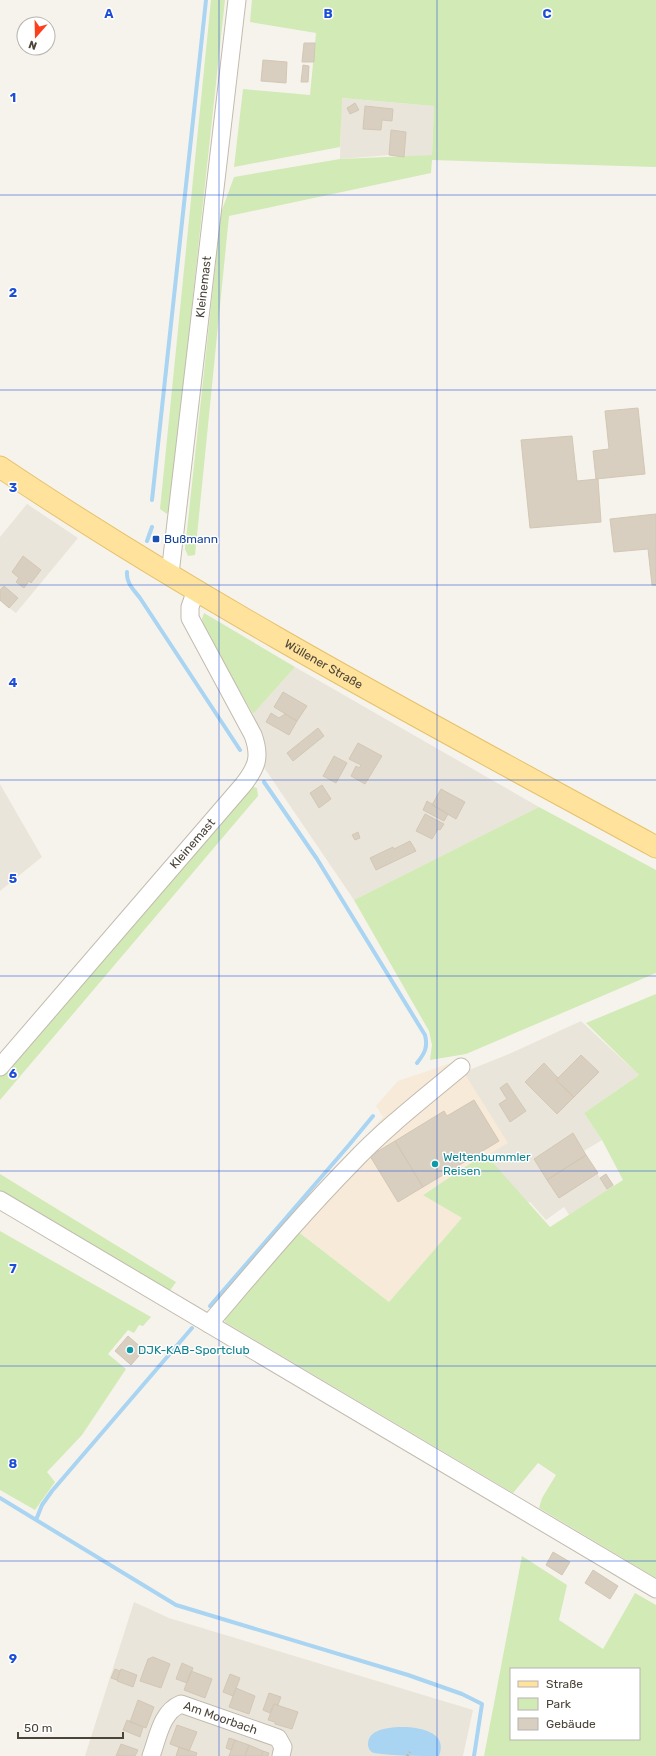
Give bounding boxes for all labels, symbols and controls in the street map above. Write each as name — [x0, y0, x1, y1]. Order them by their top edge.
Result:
text: A — [104, 6, 114, 21]
text: B — [323, 6, 333, 21]
text: C — [542, 6, 552, 21]
north arrow — [16, 16, 56, 56]
text: N — [27, 37, 39, 52]
text: 1 — [10, 90, 16, 105]
street label: Kleinemast — [193, 255, 214, 319]
text: 2 — [9, 285, 17, 300]
text: 3 — [9, 480, 18, 495]
place label: Bußmann — [164, 532, 218, 546]
marker: Bußmann — [151, 534, 161, 544]
street label: Wüllener Straße — [282, 637, 365, 692]
text: 4 — [9, 675, 18, 690]
street label: Kleinemast — [167, 815, 218, 872]
text: 5 — [9, 871, 17, 886]
text: 6 — [9, 1066, 18, 1081]
place label: Weltenbummler Reisen — [443, 1150, 531, 1178]
marker: Weltenbummler Reisen — [430, 1159, 440, 1169]
text: 7 — [9, 1261, 17, 1276]
place label: DJK-KAB-Sportclub — [138, 1343, 250, 1357]
marker: DJK-KAB-Sportclub — [125, 1345, 135, 1355]
text: 8 — [9, 1456, 18, 1471]
text: 9 — [9, 1651, 17, 1666]
legend — [510, 1668, 640, 1740]
text: Straße — [546, 1677, 583, 1691]
text: Park — [546, 1697, 572, 1711]
street label: Am Moorbach — [182, 1698, 259, 1737]
scale bar — [18, 1714, 123, 1740]
text: Gebäude — [546, 1717, 596, 1731]
text: 50 m — [24, 1721, 52, 1735]

